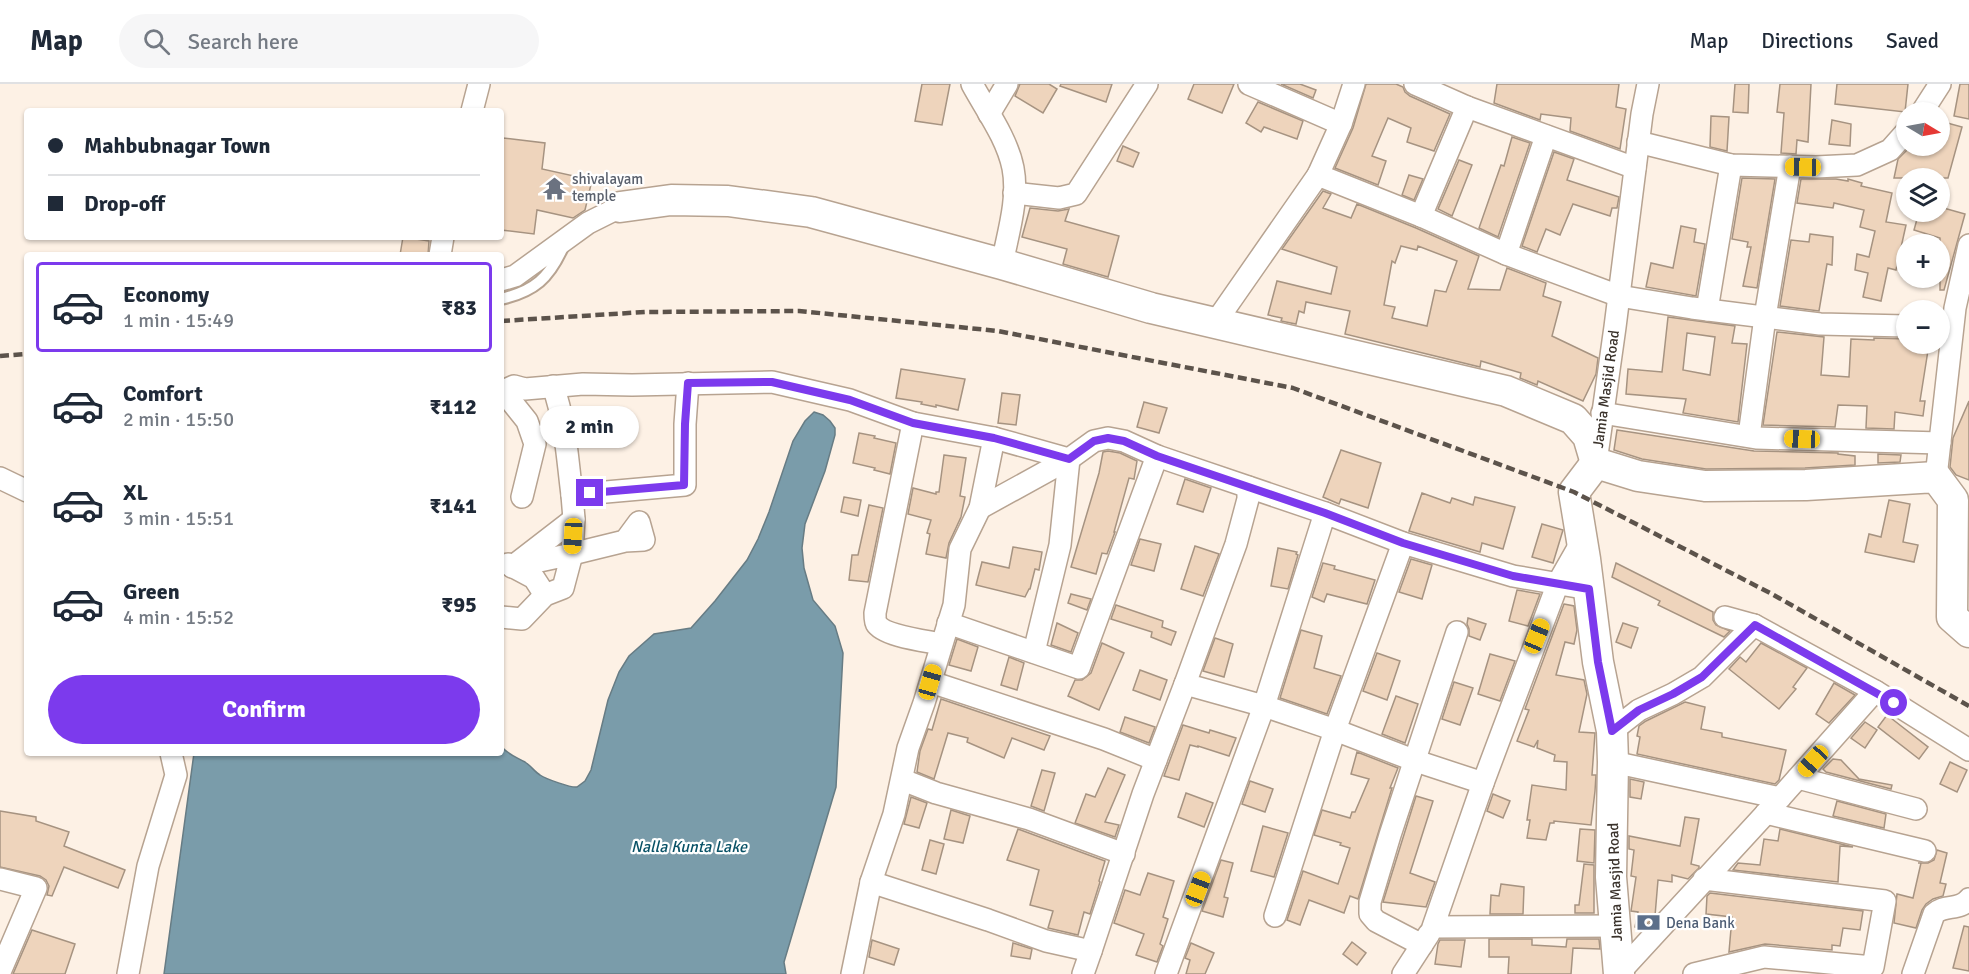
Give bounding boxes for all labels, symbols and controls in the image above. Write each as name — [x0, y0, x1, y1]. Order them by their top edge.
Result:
search box — [119, 14, 539, 68]
text: Map — [30, 24, 83, 58]
icon: search — [140, 25, 173, 58]
text: Search here — [188, 28, 299, 55]
text: Map — [1690, 28, 1728, 54]
text: Directions — [1761, 28, 1853, 54]
text: Saved — [1886, 28, 1939, 54]
north arrow — [1896, 102, 1950, 156]
map controls — [1896, 102, 1950, 354]
text: Mahbubnagar Town — [84, 132, 271, 159]
car — [1785, 158, 1821, 176]
button: layers — [1896, 168, 1950, 222]
place label: shivalayam temple — [572, 170, 643, 205]
temple icon: shivalayam temple — [541, 175, 567, 201]
text: Drop-off — [84, 190, 165, 217]
button: + — [1896, 234, 1950, 288]
icon: car — [51, 280, 105, 334]
text: Economy — [123, 281, 209, 308]
text: ₹83 — [441, 294, 477, 321]
button: − — [1896, 300, 1950, 354]
text: 1 min · 15:49 — [123, 308, 234, 333]
street label: Jamia Masjid Road — [1589, 329, 1623, 449]
icon: car — [51, 379, 105, 433]
text: Comfort — [123, 380, 203, 407]
text: ₹112 — [429, 393, 477, 420]
callout: 2 min — [540, 406, 640, 448]
text: 2 min · 15:50 — [123, 407, 234, 432]
text: 2 min — [565, 414, 614, 439]
car — [1784, 429, 1820, 449]
icon: car — [51, 478, 105, 532]
text: XL — [123, 479, 148, 506]
route end — [576, 479, 603, 506]
text: ₹141 — [429, 492, 477, 519]
text: 3 min · 15:51 — [123, 506, 234, 531]
car — [563, 518, 583, 554]
icon: car — [51, 577, 105, 631]
text: Green — [123, 578, 180, 605]
text: ₹95 — [441, 591, 477, 618]
text: 4 min · 15:52 — [123, 605, 234, 630]
car — [1522, 616, 1552, 656]
car — [916, 662, 944, 702]
button: Confirm — [48, 675, 480, 744]
route start — [1880, 689, 1907, 716]
car — [1794, 742, 1832, 780]
street label: Jamia Masjid Road — [1604, 822, 1626, 942]
water label: Nalla Kunta Lake — [631, 837, 748, 857]
car — [1183, 869, 1213, 909]
bank icon: Dena Bank — [1635, 910, 1661, 936]
place label: Dena Bank — [1666, 914, 1735, 932]

